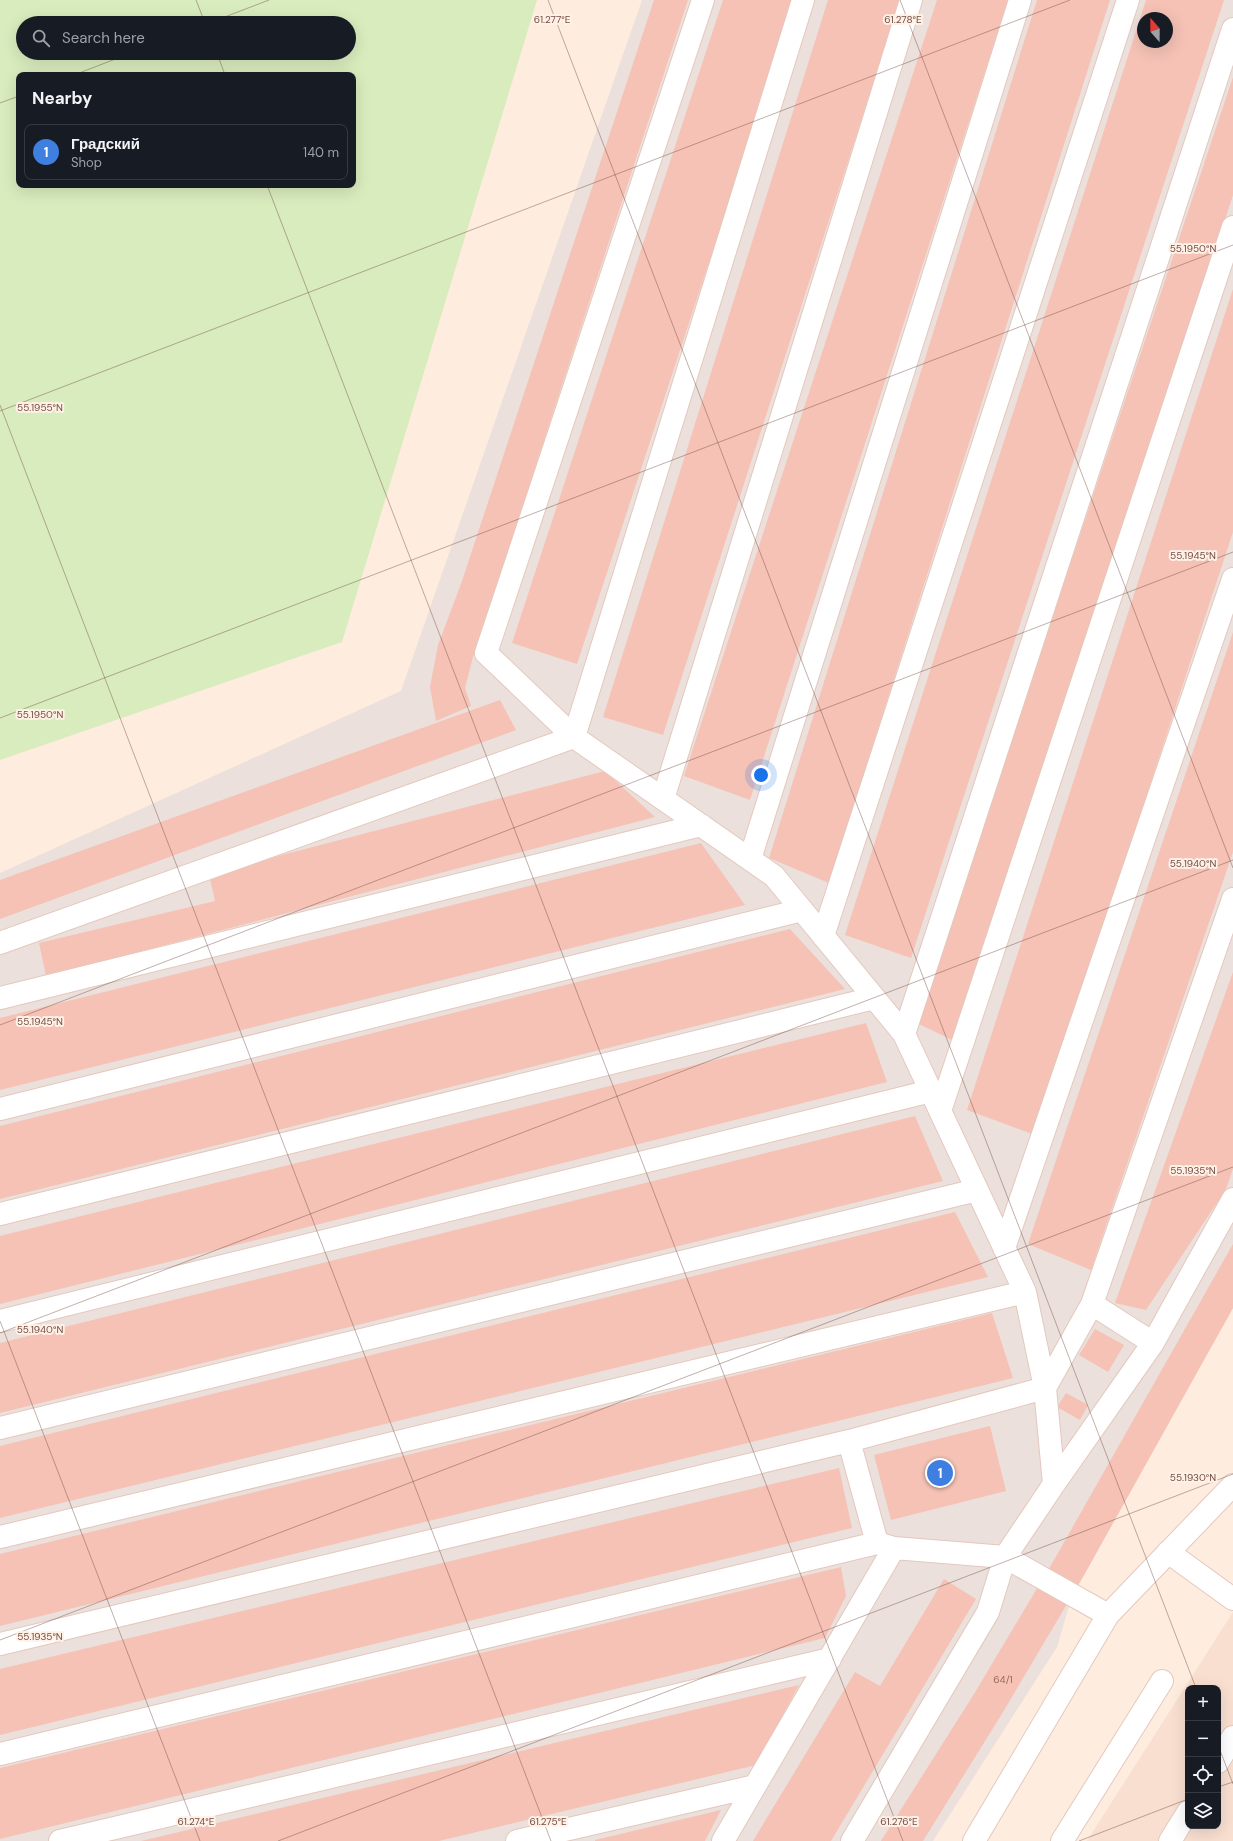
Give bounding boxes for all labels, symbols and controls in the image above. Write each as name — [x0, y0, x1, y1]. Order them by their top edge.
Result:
north arrow — [1137, 12, 1173, 48]
text: 61.277°E — [534, 13, 571, 26]
text: 61.278°E — [884, 13, 922, 26]
search box — [16, 16, 356, 60]
icon: search — [30, 27, 52, 49]
text: Search here — [62, 28, 145, 48]
text: Nearby — [32, 87, 92, 109]
text: Градский — [71, 134, 140, 154]
text: 1 — [44, 144, 48, 161]
text: 140 m — [303, 144, 339, 161]
text: Shop — [71, 154, 102, 171]
text: 55.1950°N — [1170, 242, 1216, 255]
text: 55.1955°N — [17, 401, 63, 414]
text: 55.1945°N — [1170, 549, 1216, 562]
text: 55.1950°N — [17, 708, 63, 721]
your location — [751, 765, 771, 785]
text: 55.1940°N — [1170, 857, 1216, 870]
text: 55.1945°N — [17, 1015, 63, 1028]
text: 55.1935°N — [1170, 1164, 1216, 1177]
text: 55.1940°N — [17, 1323, 63, 1336]
pin: 1 — [927, 1458, 953, 1488]
text: 55.1930°N — [1170, 1471, 1216, 1484]
text: 55.1935°N — [17, 1630, 63, 1643]
house number: 64/1 — [993, 1673, 1013, 1686]
map controls — [1185, 1685, 1221, 1829]
button: + — [1185, 1685, 1221, 1721]
button: − — [1185, 1721, 1221, 1757]
button: locate — [1185, 1757, 1221, 1793]
button: layers — [1185, 1793, 1221, 1829]
text: 61.274°E — [178, 1815, 215, 1828]
text: 61.275°E — [529, 1815, 567, 1828]
text: 61.276°E — [880, 1815, 918, 1828]

